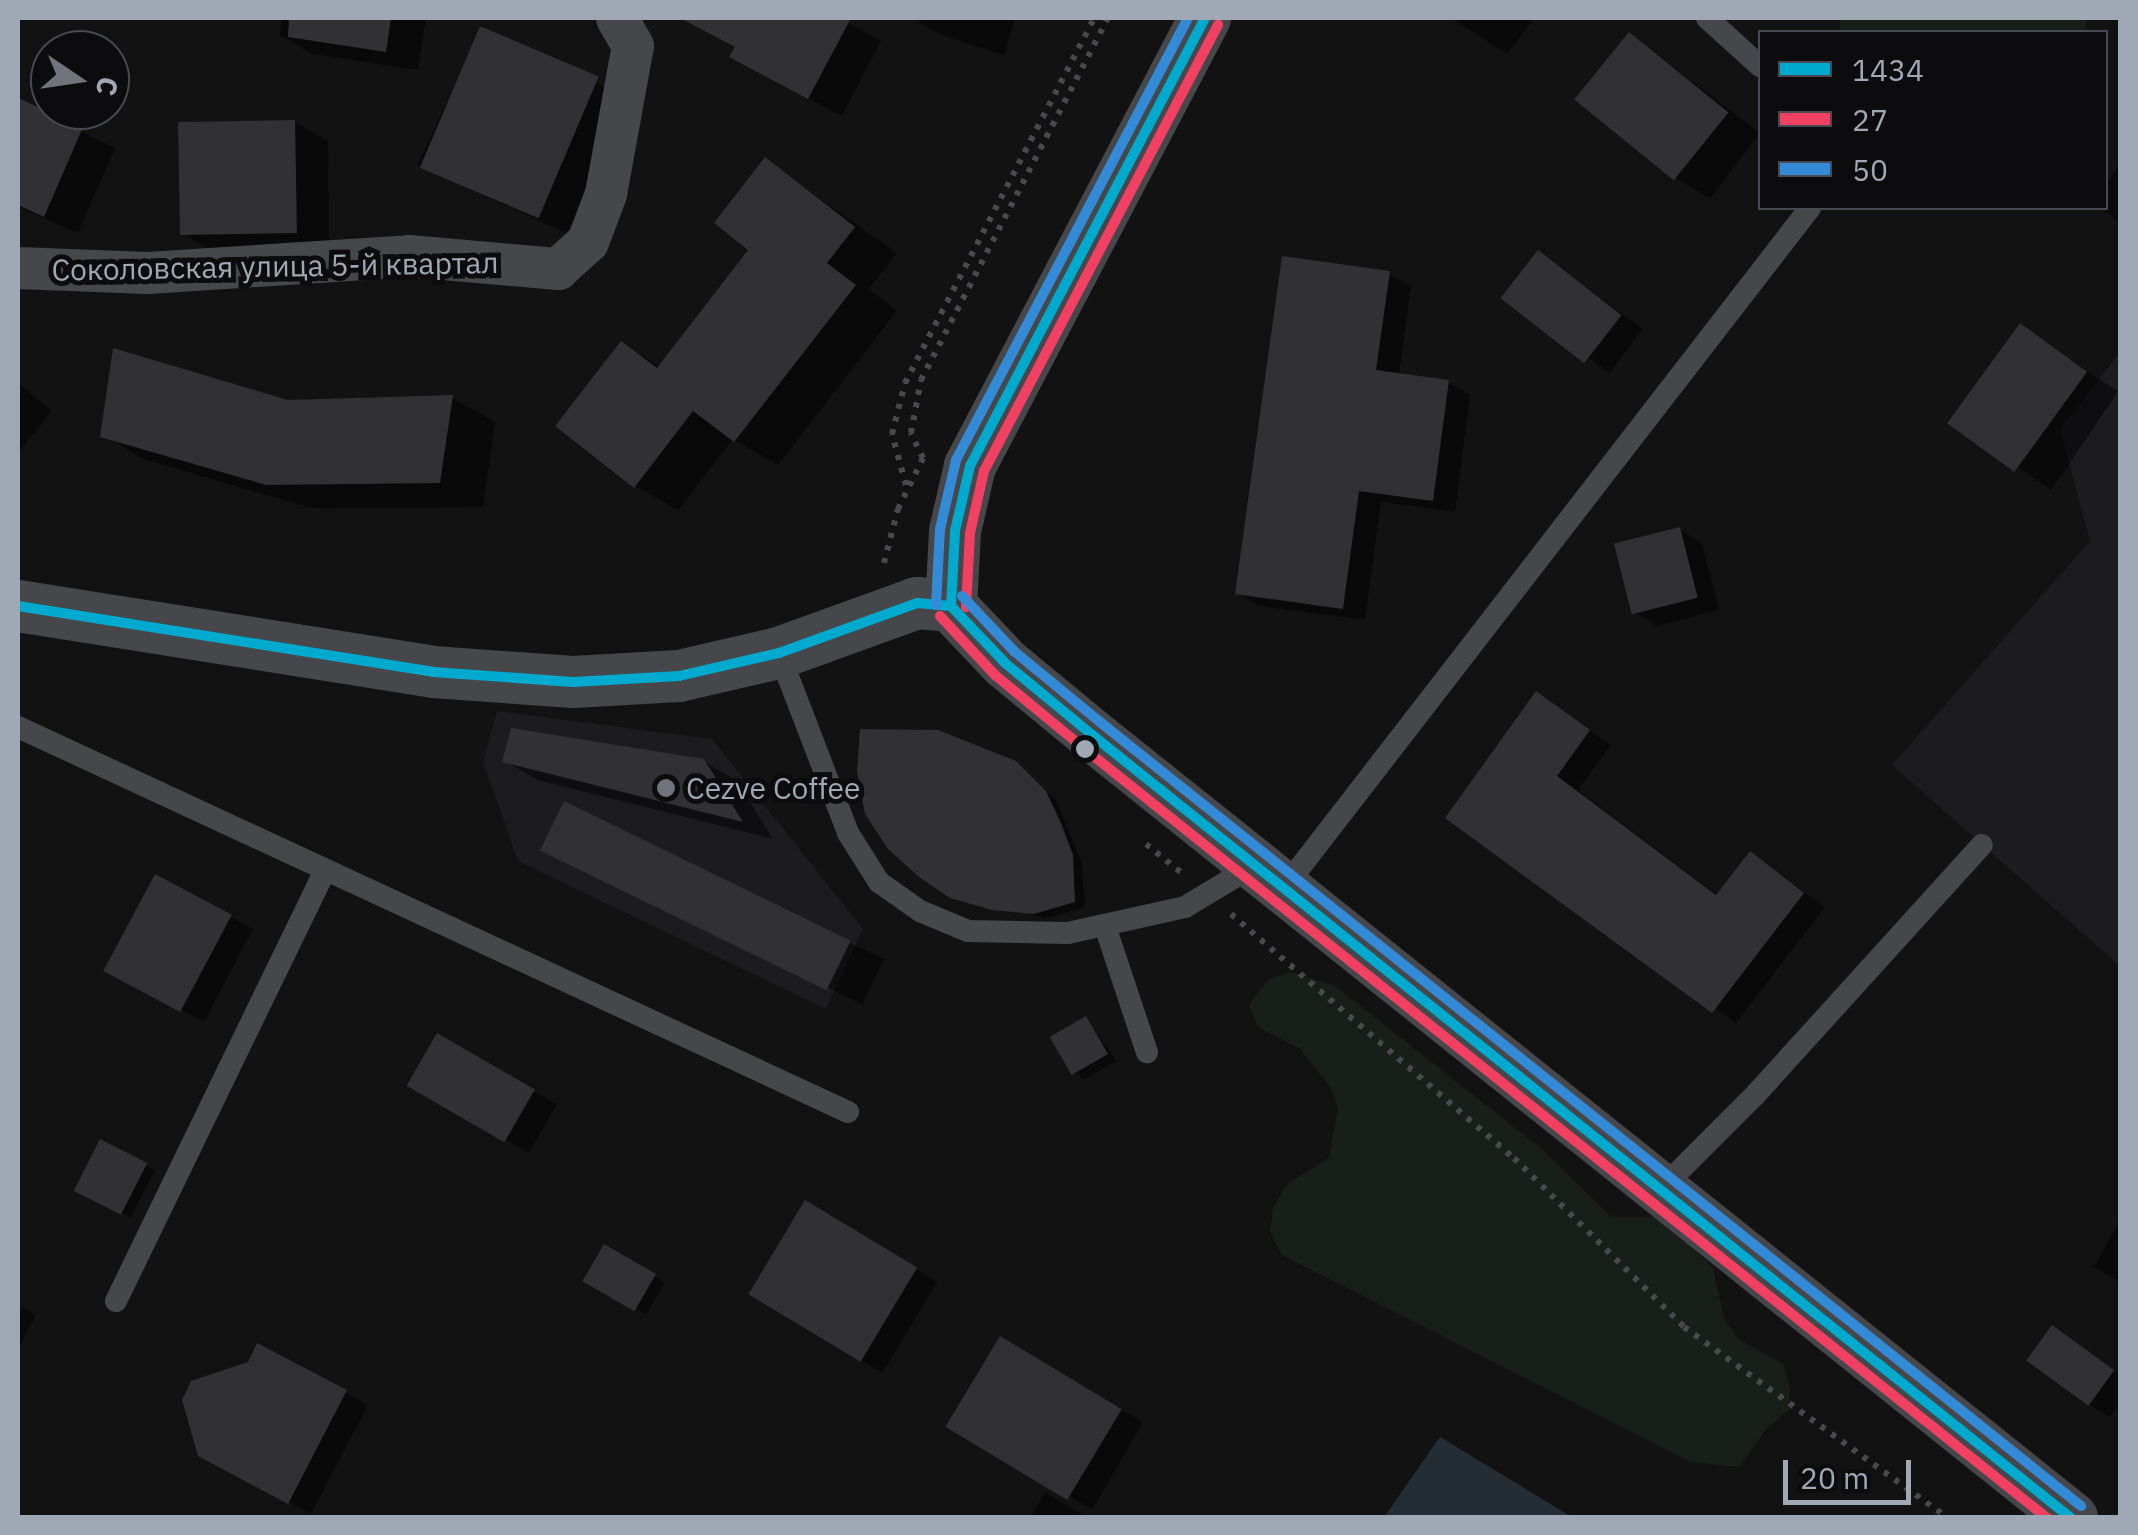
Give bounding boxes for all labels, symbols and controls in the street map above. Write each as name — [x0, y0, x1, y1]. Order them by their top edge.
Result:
north arrow — [30, 30, 130, 130]
legend — [1758, 30, 2108, 210]
text: 1434 — [1852, 50, 1924, 89]
text: С — [88, 73, 128, 99]
text: 27 — [1852, 100, 1888, 139]
text: 50 — [1852, 150, 1888, 189]
street label: Соколовская улица 5-й квартал — [51, 244, 499, 288]
unlabelled marker — [1075, 739, 1095, 759]
place label: Cezve Coffee — [686, 770, 860, 806]
marker: Cezve Coffee — [655, 777, 677, 799]
scale bar — [1788, 1440, 1916, 1502]
text: 20 m — [1800, 1458, 1869, 1497]

